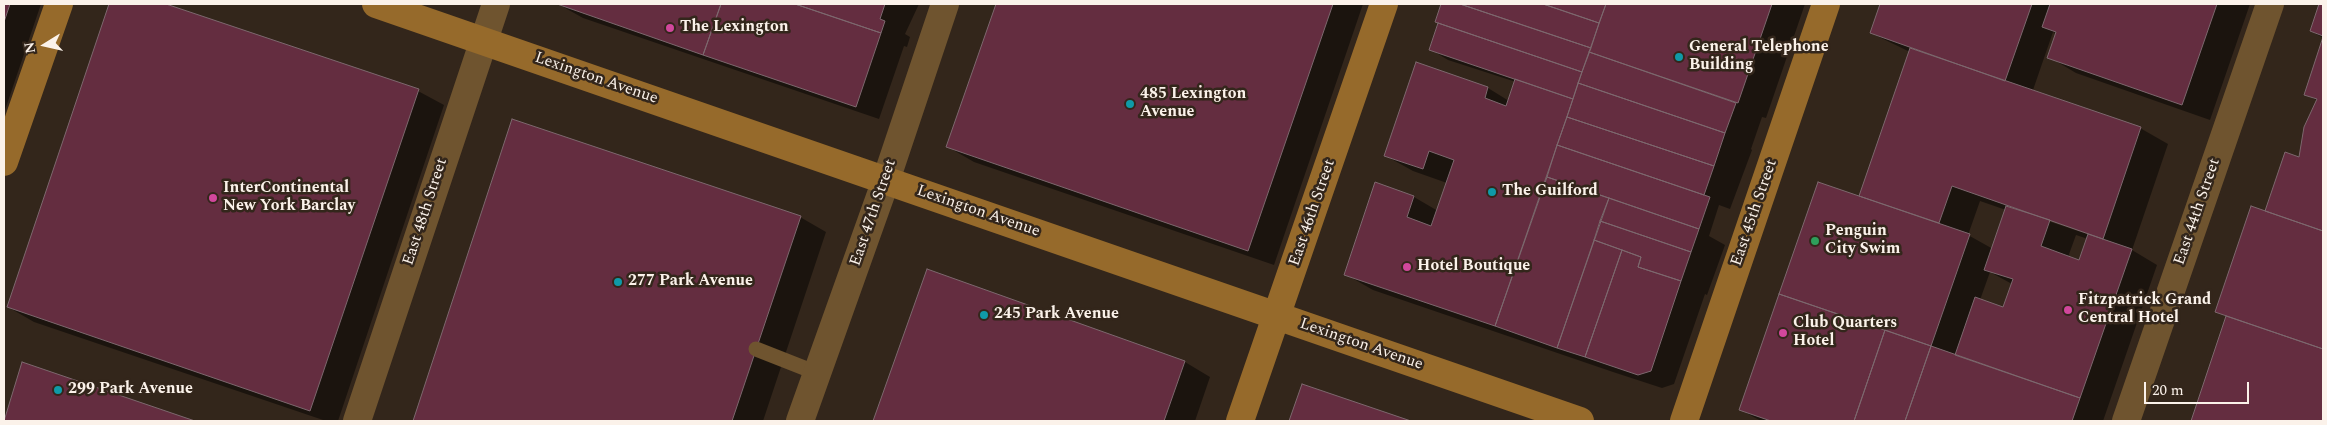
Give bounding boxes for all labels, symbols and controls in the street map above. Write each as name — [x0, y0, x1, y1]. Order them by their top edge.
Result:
place label: The Lexington — [680, 18, 789, 38]
north arrow — [20, 20, 70, 70]
marker: The Lexington — [664, 22, 676, 34]
place label: General Telephone Building — [1689, 38, 1829, 76]
text: N — [18, 40, 41, 55]
street label: Lexington Avenue — [532, 49, 660, 109]
marker: General Telephone Building — [1673, 51, 1685, 63]
place label: 485 Lexington Avenue — [1140, 85, 1246, 123]
marker: 485 Lexington Avenue — [1124, 98, 1136, 110]
street label: East 48th Street — [400, 156, 452, 268]
street label: East 44th Street — [2171, 156, 2225, 268]
street label: East 47th Street — [847, 157, 901, 269]
street label: East 46th Street — [1286, 157, 1340, 269]
street label: East 45th Street — [1728, 157, 1782, 269]
place label: InterContinental New York Barclay — [223, 179, 355, 217]
street label: Lexington Avenue — [914, 182, 1042, 242]
place label: The Guilford — [1502, 182, 1598, 202]
marker: The Guilford — [1486, 186, 1498, 198]
marker: InterContinental New York Barclay — [207, 192, 219, 204]
place label: Penguin City Swim — [1825, 222, 1900, 260]
marker: Penguin City Swim — [1809, 235, 1821, 247]
place label: Hotel Boutique — [1417, 257, 1530, 277]
marker: Hotel Boutique — [1401, 261, 1413, 273]
place label: 277 Park Avenue — [628, 272, 753, 292]
marker: 277 Park Avenue — [612, 276, 624, 288]
place label: Fitzpatrick Grand Central Hotel — [2078, 291, 2211, 329]
marker: Fitzpatrick Grand Central Hotel — [2062, 304, 2074, 316]
place label: 245 Park Avenue — [994, 305, 1119, 325]
marker: 245 Park Avenue — [978, 309, 990, 321]
place label: Club Quarters Hotel — [1793, 314, 1897, 352]
street label: Lexington Avenue — [1297, 315, 1425, 375]
marker: Club Quarters Hotel — [1777, 327, 1789, 339]
scale bar — [2147, 372, 2252, 404]
text: 20 m — [2152, 379, 2184, 402]
place label: 299 Park Avenue — [68, 380, 193, 400]
marker: 299 Park Avenue — [52, 384, 64, 396]

